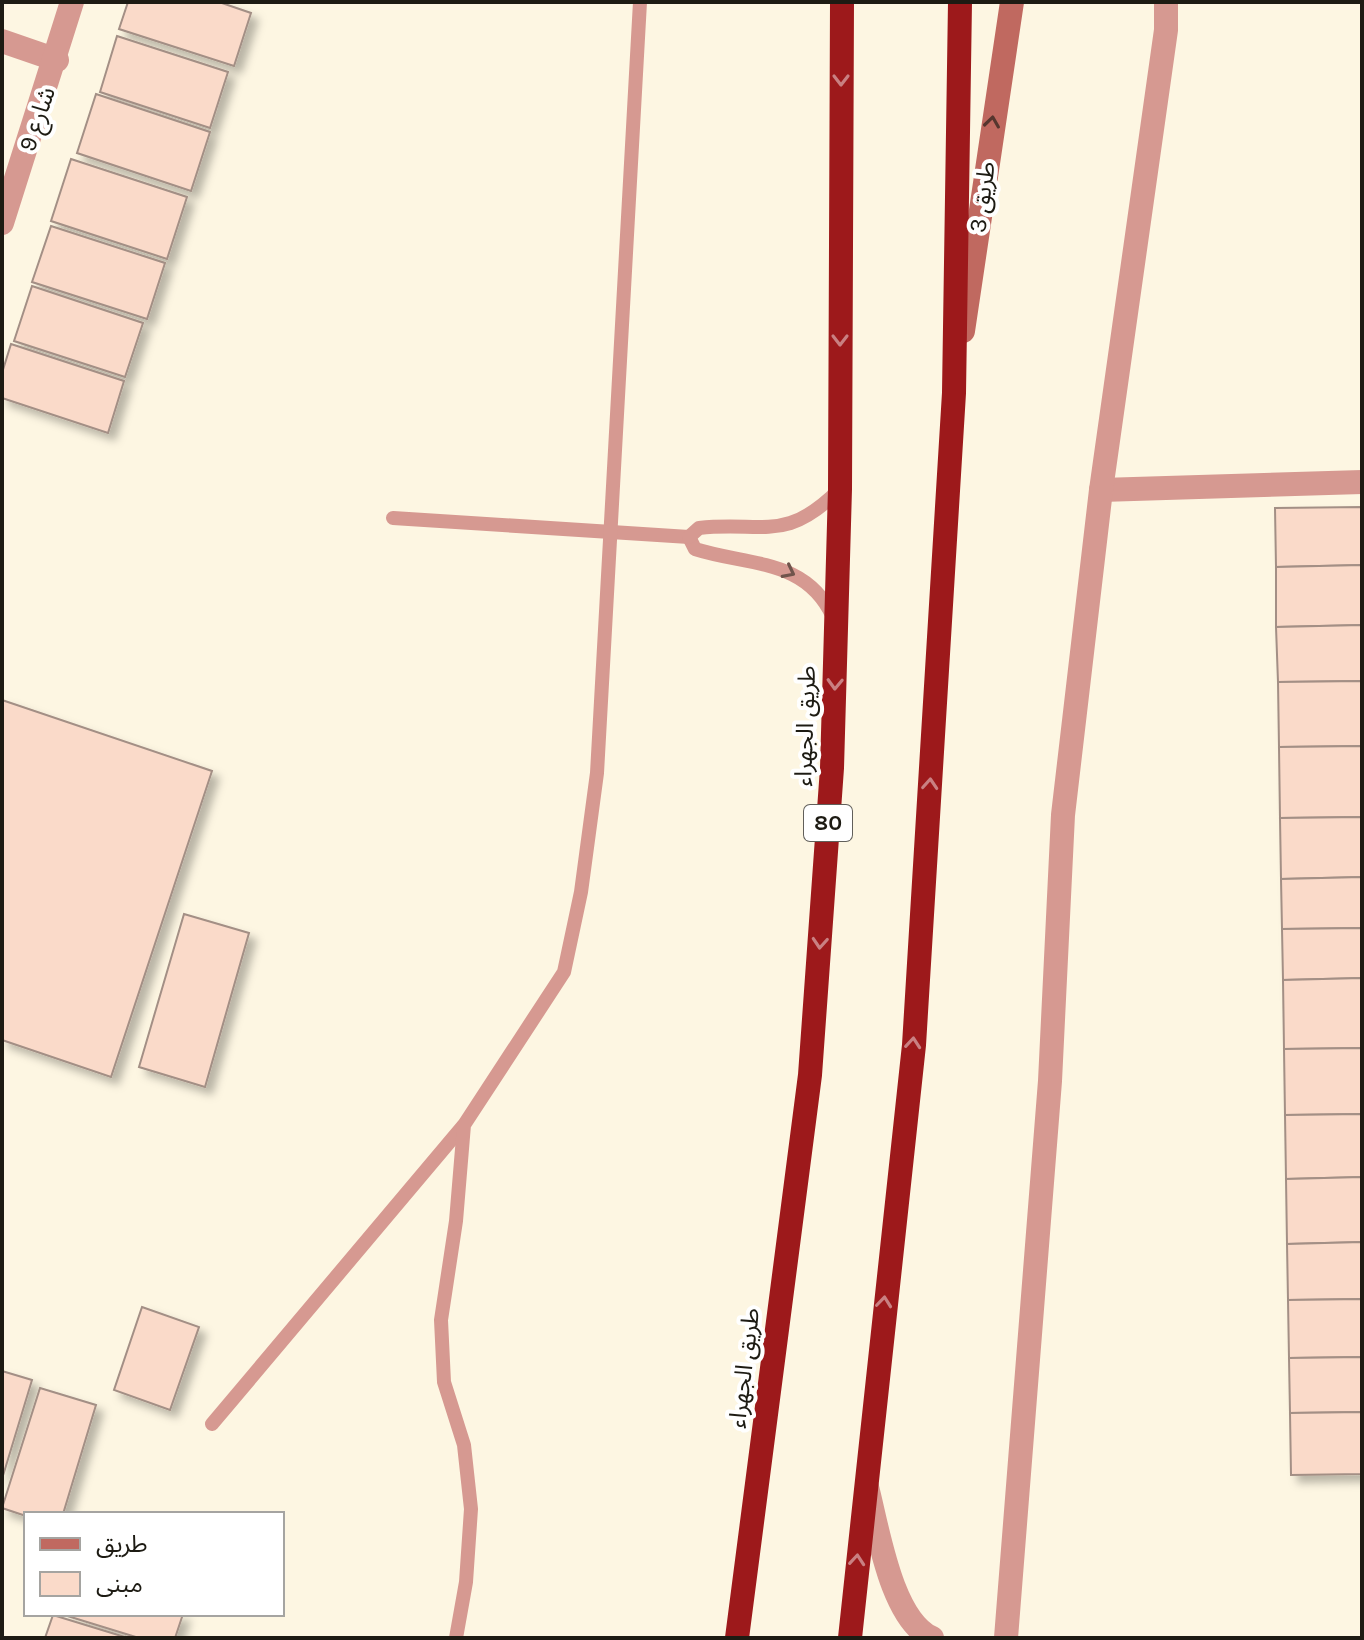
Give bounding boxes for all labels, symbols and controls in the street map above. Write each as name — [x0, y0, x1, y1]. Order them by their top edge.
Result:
one-way arrow — [832, 74, 850, 87]
street label: شارع 9 — [13, 83, 64, 156]
one-way arrow — [983, 115, 1000, 129]
street label: طريق 3 — [963, 160, 1002, 234]
one-way arrow — [831, 334, 849, 347]
one-way arrow — [780, 562, 795, 577]
street label: طريق الجهراء — [789, 665, 822, 787]
one-way arrow — [826, 678, 843, 691]
one-way arrow — [921, 777, 938, 790]
road number: 80 — [804, 805, 852, 841]
one-way arrow — [812, 937, 829, 950]
one-way arrow — [904, 1036, 921, 1049]
one-way arrow — [876, 1295, 893, 1308]
street label: طريق الجهراء — [723, 1306, 766, 1430]
legend — [24, 1512, 284, 1616]
text: طريق — [96, 1530, 148, 1559]
one-way arrow — [848, 1553, 865, 1566]
text: مبنى — [96, 1570, 143, 1598]

